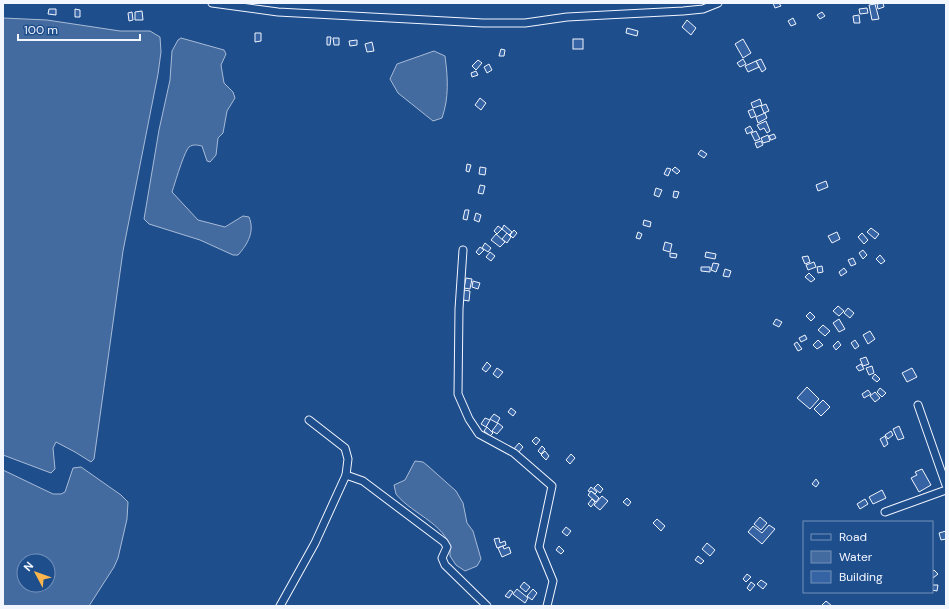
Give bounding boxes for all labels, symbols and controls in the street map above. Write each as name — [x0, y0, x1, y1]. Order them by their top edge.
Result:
scale bar — [18, 16, 140, 42]
text: 100 m — [24, 22, 58, 38]
legend — [803, 521, 933, 593]
text: Road — [839, 529, 867, 545]
text: Water — [839, 549, 873, 565]
north arrow — [16, 553, 56, 593]
text: N — [21, 559, 36, 574]
text: Building — [839, 569, 883, 585]

